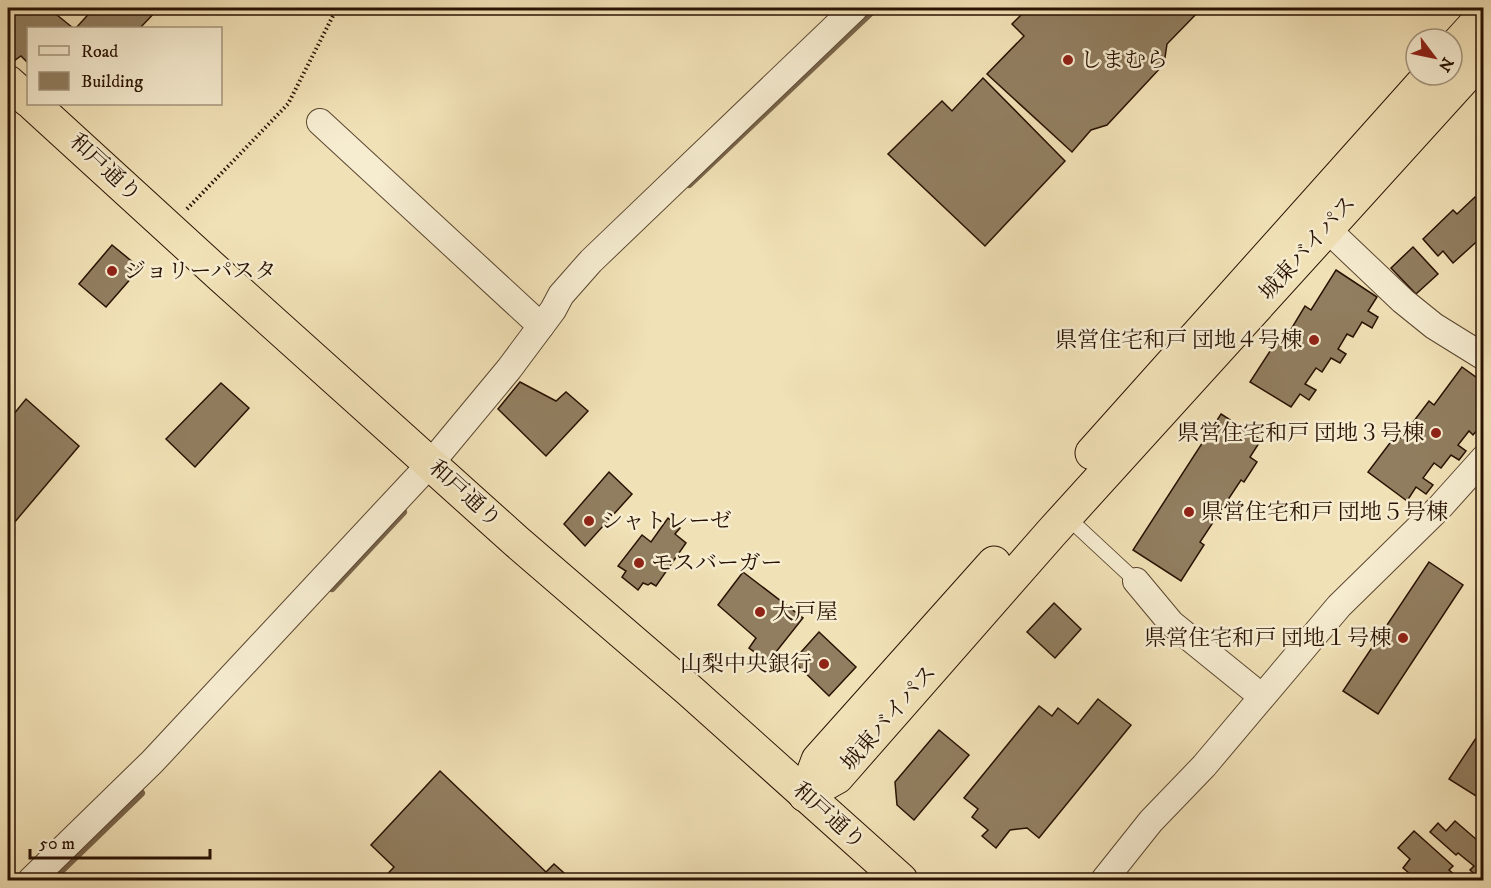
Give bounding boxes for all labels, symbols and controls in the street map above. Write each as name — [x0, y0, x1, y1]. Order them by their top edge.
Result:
legend — [27, 27, 222, 105]
north arrow — [1404, 27, 1464, 87]
text: Road — [81, 41, 118, 63]
place label: しまむら — [1080, 47, 1168, 74]
marker: しまむら — [1061, 53, 1075, 67]
text: N — [1434, 54, 1458, 75]
text: Building — [81, 71, 143, 93]
street label: 和戸通り — [64, 128, 146, 208]
street label: 城東バイパス — [1254, 190, 1362, 306]
place label: ジョリーパスタ — [124, 258, 276, 285]
marker: ジョリーパスタ — [105, 264, 119, 278]
place label: 県営住宅和戸 団地４号棟 — [1055, 327, 1302, 354]
marker: 県営住宅和戸 団地４号棟 — [1307, 333, 1321, 347]
place label: 県営住宅和戸 団地３号棟 — [1177, 420, 1424, 447]
marker: 県営住宅和戸 団地３号棟 — [1429, 426, 1443, 440]
street label: 和戸通り — [423, 455, 507, 533]
place label: 県営住宅和戸 団地５号棟 — [1201, 499, 1448, 526]
marker: 県営住宅和戸 団地５号棟 — [1182, 505, 1196, 519]
place label: シャトレーゼ — [601, 508, 732, 535]
marker: シャトレーゼ — [582, 514, 596, 528]
place label: モスバーガー — [651, 550, 783, 577]
marker: モスバーガー — [632, 556, 646, 570]
place label: 大戸屋 — [772, 599, 838, 626]
marker: 大戸屋 — [753, 605, 767, 619]
place label: 県営住宅和戸 団地１号棟 — [1144, 625, 1391, 652]
marker: 県営住宅和戸 団地１号棟 — [1396, 631, 1410, 645]
place label: 山梨中央銀行 — [680, 651, 812, 678]
marker: 山梨中央銀行 — [817, 657, 831, 671]
street label: 城東バイパス — [836, 659, 942, 777]
street label: 和戸通り — [787, 777, 871, 855]
scale bar — [30, 822, 210, 860]
text: 50 m — [39, 833, 75, 855]

